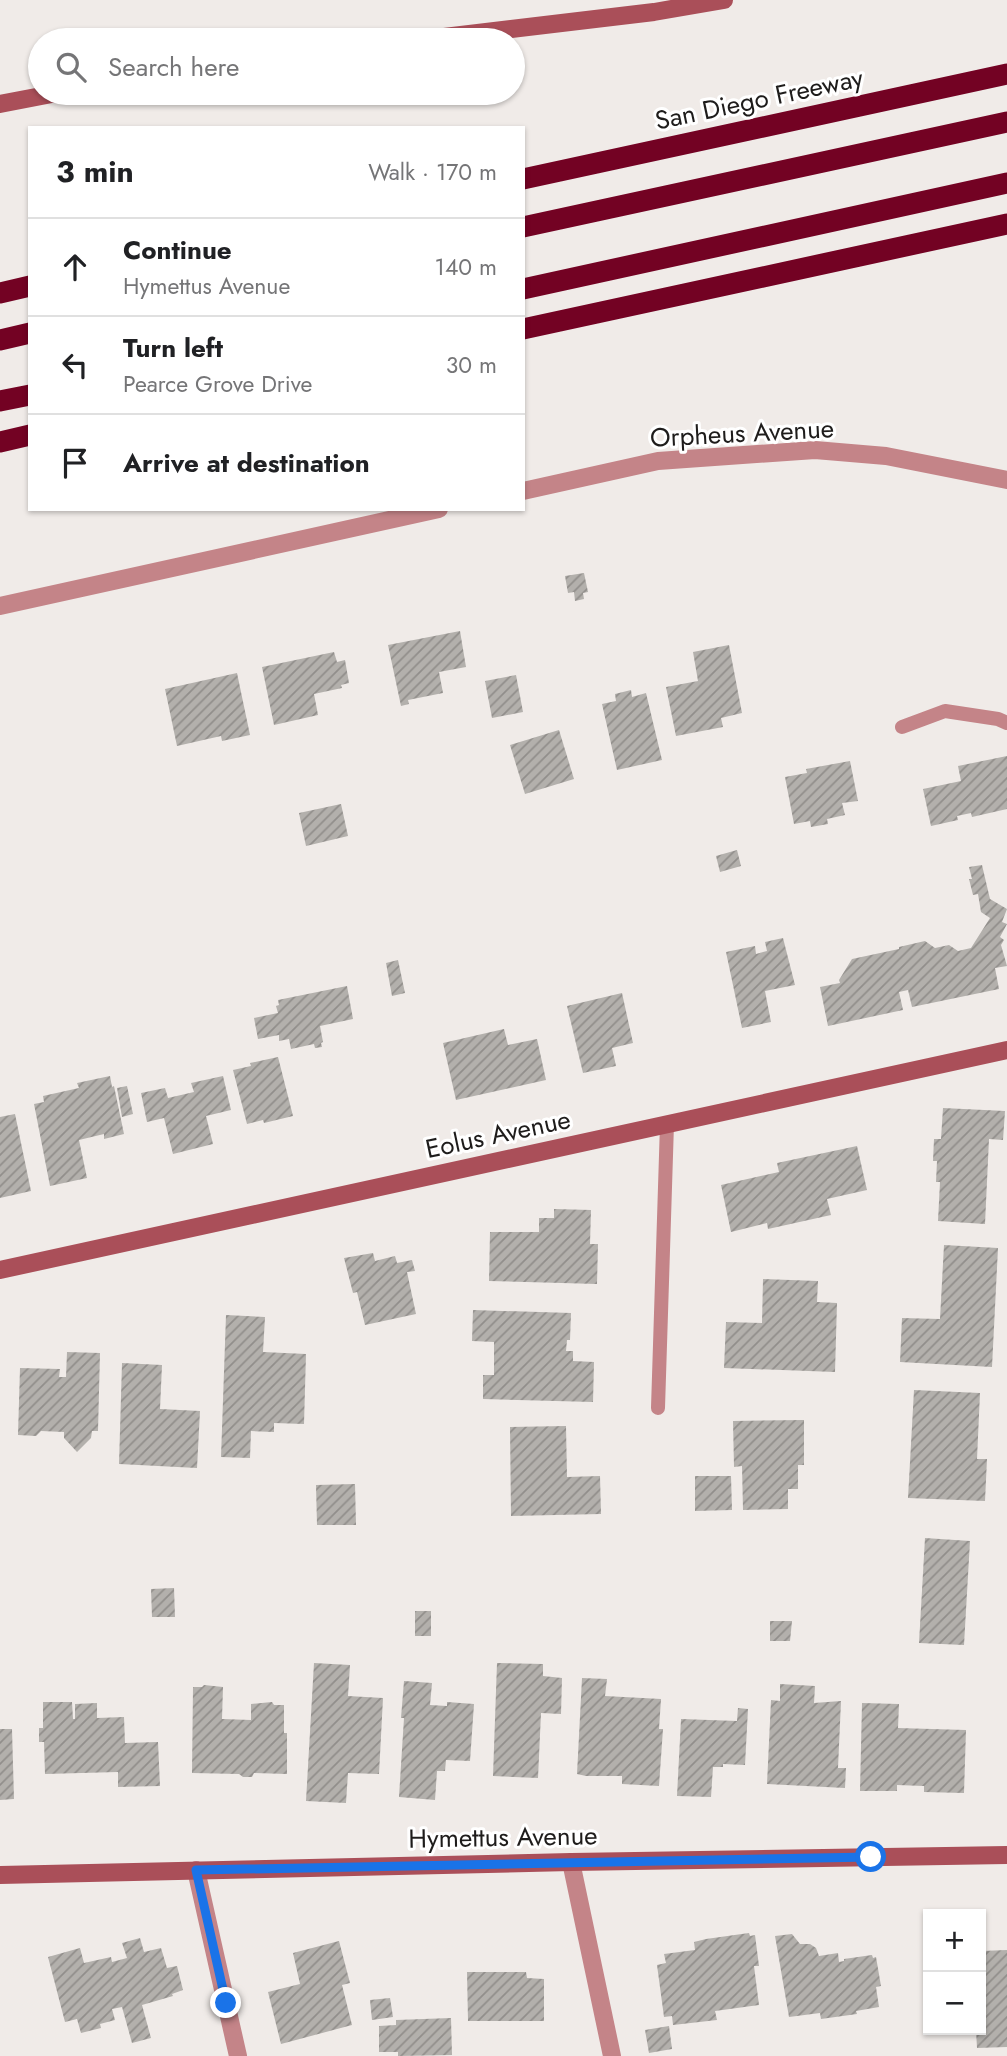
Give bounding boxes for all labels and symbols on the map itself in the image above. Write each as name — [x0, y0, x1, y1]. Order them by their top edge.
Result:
street label: San Diego Freeway — [651, 58, 867, 140]
street label: Orpheus Avenue — [649, 409, 835, 457]
street label: Eolus Avenue — [422, 1100, 574, 1168]
street label: Hymettus Avenue — [408, 1816, 598, 1858]
route start — [855, 1841, 886, 1872]
route end — [210, 1987, 241, 2018]

